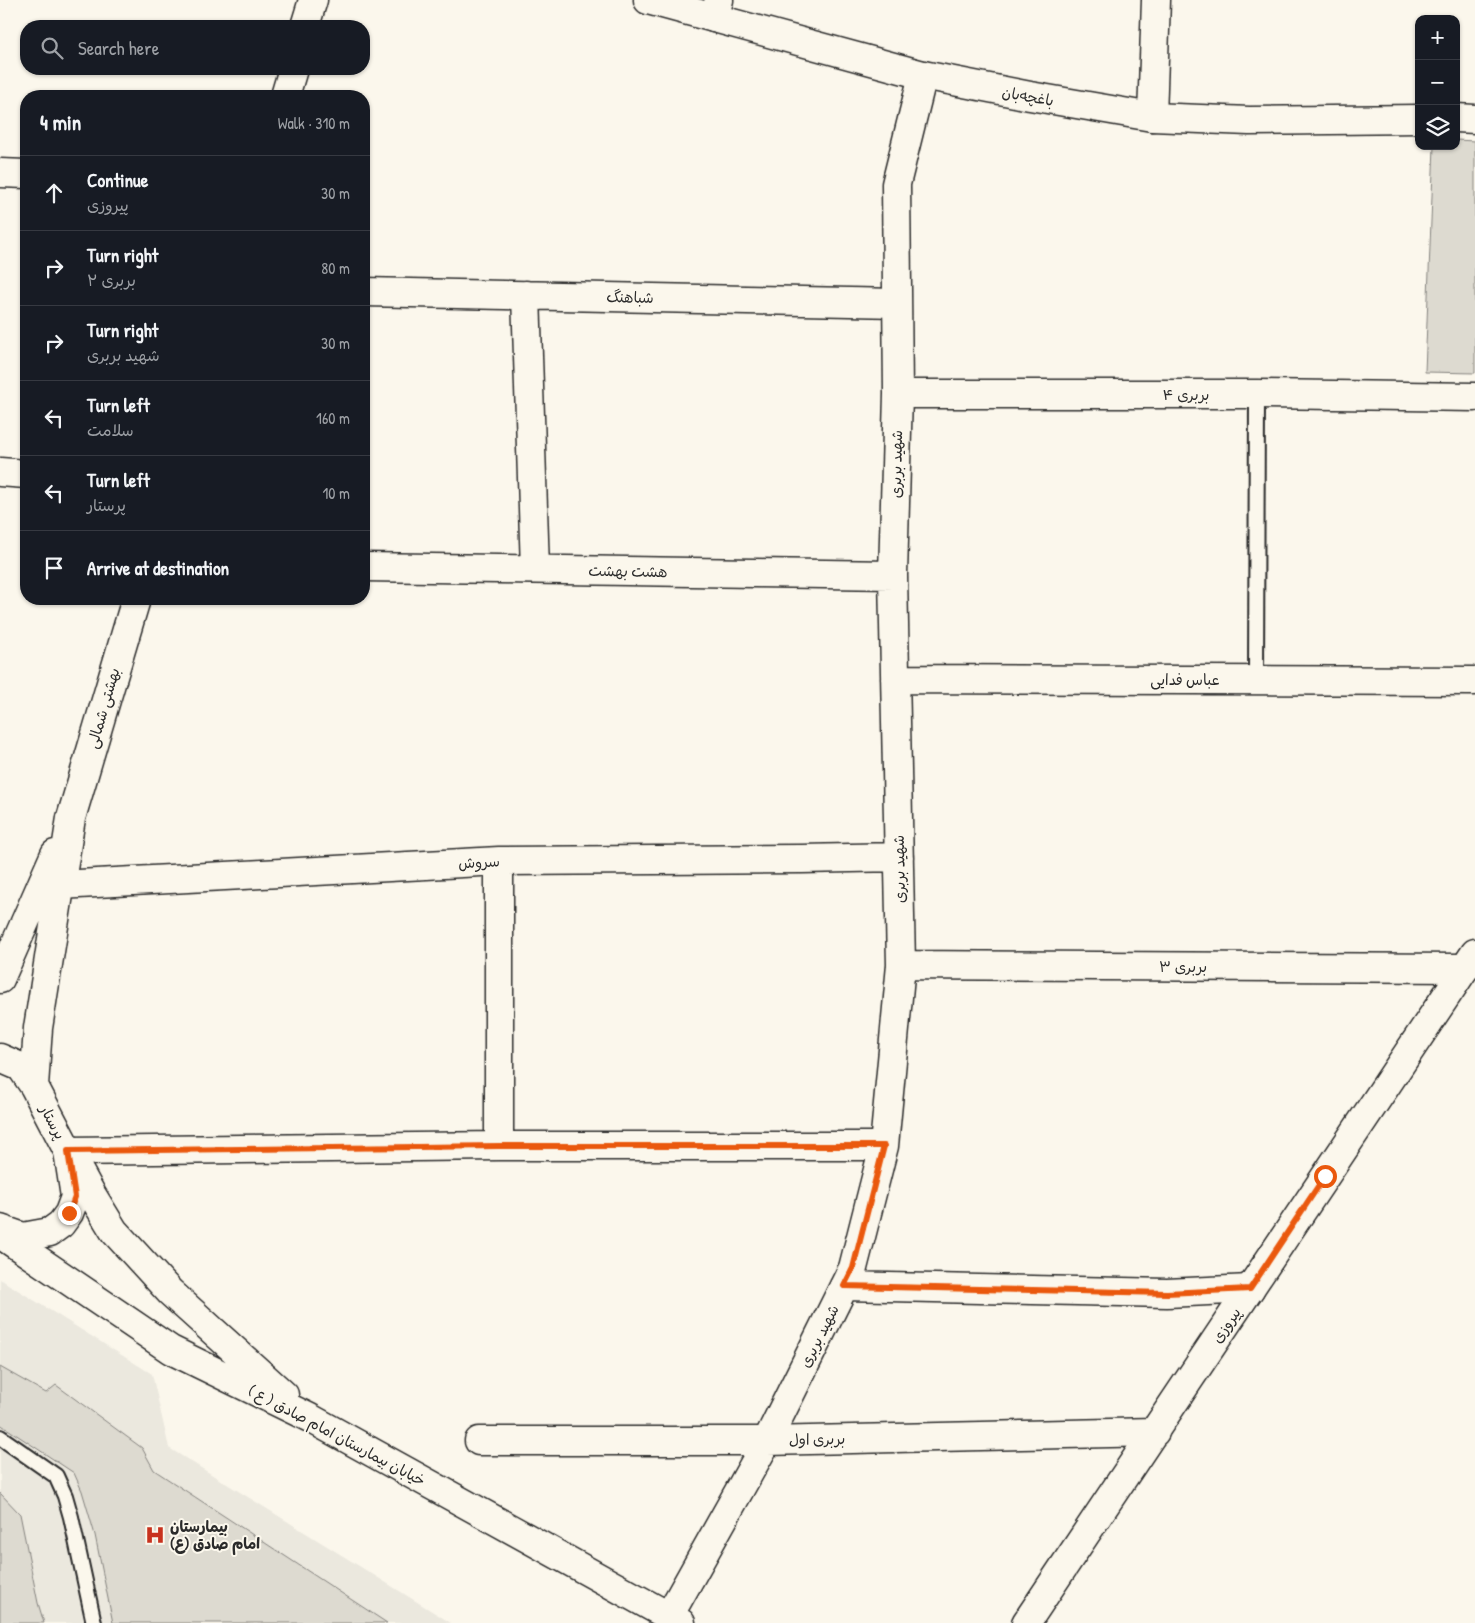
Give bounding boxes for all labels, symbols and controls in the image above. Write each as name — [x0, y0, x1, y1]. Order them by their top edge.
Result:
map controls — [1415, 15, 1460, 150]
button: + — [1415, 15, 1460, 60]
search box — [20, 20, 370, 75]
icon: search — [38, 34, 66, 62]
text: Search here — [78, 35, 159, 61]
button: − — [1415, 60, 1460, 105]
street label: باغچه‌بان — [1000, 81, 1056, 111]
button: layers — [1415, 105, 1460, 150]
text: 4 min — [40, 108, 81, 137]
text: Walk · 310 m — [278, 112, 350, 134]
text: Continue — [87, 167, 148, 193]
icon: ahead — [40, 179, 68, 207]
text: 30 m — [321, 182, 350, 204]
text: پیروزی — [87, 194, 129, 216]
text: Turn right — [87, 242, 158, 268]
icon: right — [40, 254, 68, 282]
text: 80 m — [321, 257, 350, 279]
text: بربری ۲ — [87, 269, 136, 291]
street label: شباهنگ — [606, 286, 654, 308]
text: Turn right — [87, 317, 158, 343]
icon: right — [40, 329, 68, 357]
text: 30 m — [321, 332, 350, 354]
text: شهید بربری — [87, 344, 160, 366]
street label: بربری ۴ — [1163, 384, 1209, 405]
text: Turn left — [87, 392, 150, 418]
icon: left — [40, 404, 68, 432]
text: 160 m — [316, 407, 350, 429]
text: سلامت — [87, 419, 134, 441]
street label: شهید بربری — [885, 430, 907, 498]
text: Turn left — [87, 467, 150, 493]
icon: left — [40, 479, 68, 507]
text: 10 m — [322, 482, 350, 504]
text: پرستار — [87, 494, 126, 516]
icon: arrive — [40, 554, 68, 582]
text: Arrive at destination — [87, 555, 229, 581]
street label: هشت بهشت — [588, 560, 668, 582]
street label: بهشتی شمالی — [81, 665, 125, 751]
street label: عباس فدایی — [1150, 669, 1220, 690]
street label: شهید بربری — [888, 835, 910, 903]
street label: سروش — [458, 850, 500, 874]
street label: بربری ۳ — [1159, 956, 1207, 977]
street label: پرستار — [35, 1100, 71, 1143]
route start — [1314, 1165, 1337, 1188]
route end — [58, 1202, 81, 1225]
street label: شهید بربری — [794, 1301, 844, 1371]
street label: پیروزی — [1206, 1303, 1246, 1347]
street label: خیابان بیمارستان امام صادق ( ع ) — [244, 1379, 429, 1492]
street label: بربری اول — [789, 1428, 845, 1450]
place label: بیمارستان امام صادق (ع) — [170, 1516, 260, 1555]
hospital icon: بیمارستان امام صادق (ع) — [144, 1524, 166, 1546]

